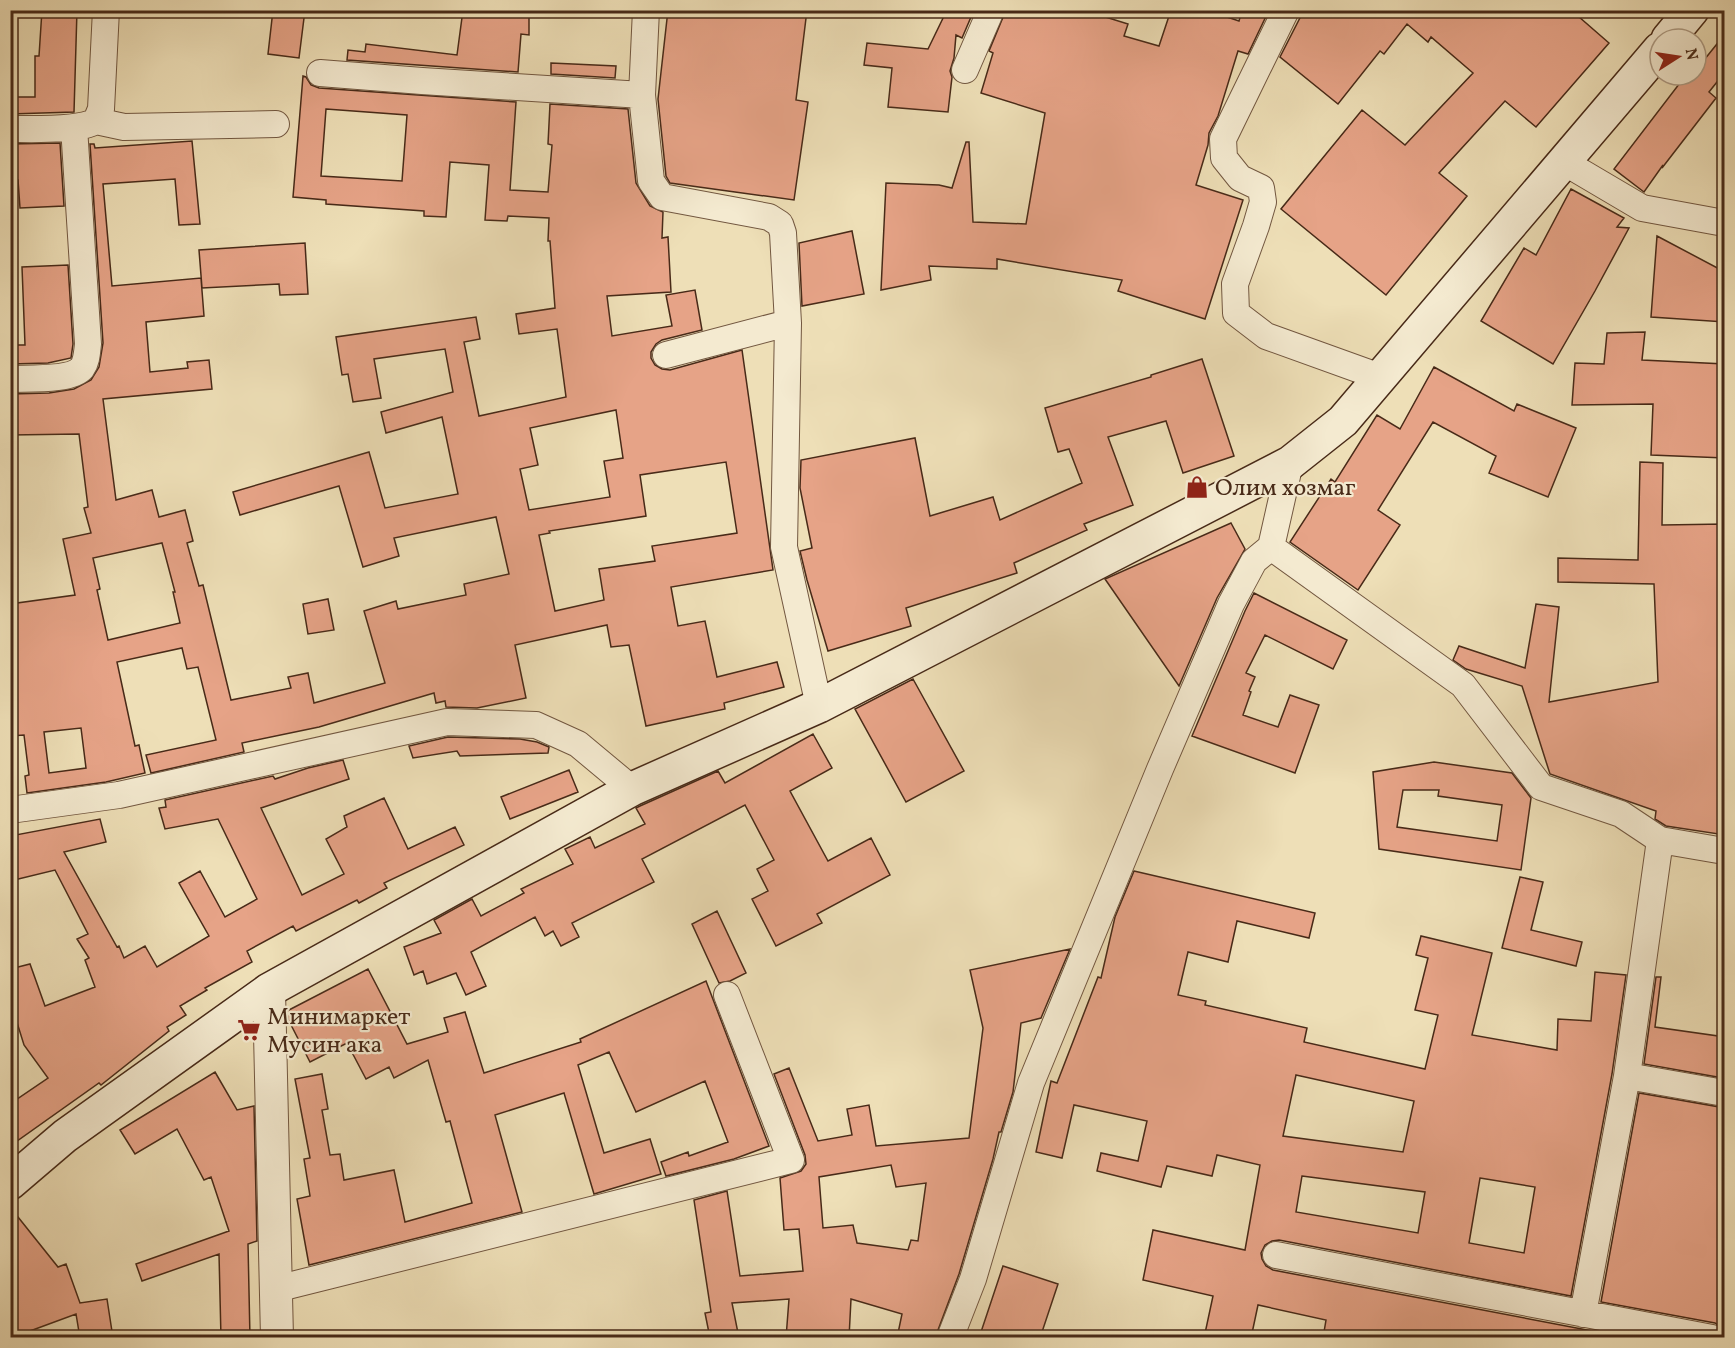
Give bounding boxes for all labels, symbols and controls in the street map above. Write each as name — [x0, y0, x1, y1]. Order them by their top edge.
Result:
north arrow — [1648, 27, 1708, 87]
text: N — [1679, 46, 1703, 63]
place label: Олим хозмаг — [1215, 472, 1356, 506]
shop icon: Олим хозмаг — [1184, 474, 1210, 500]
place label: Минимаркет Мусин ака — [267, 1001, 410, 1063]
supermarket icon: Минимаркет Мусин ака — [236, 1017, 262, 1043]

